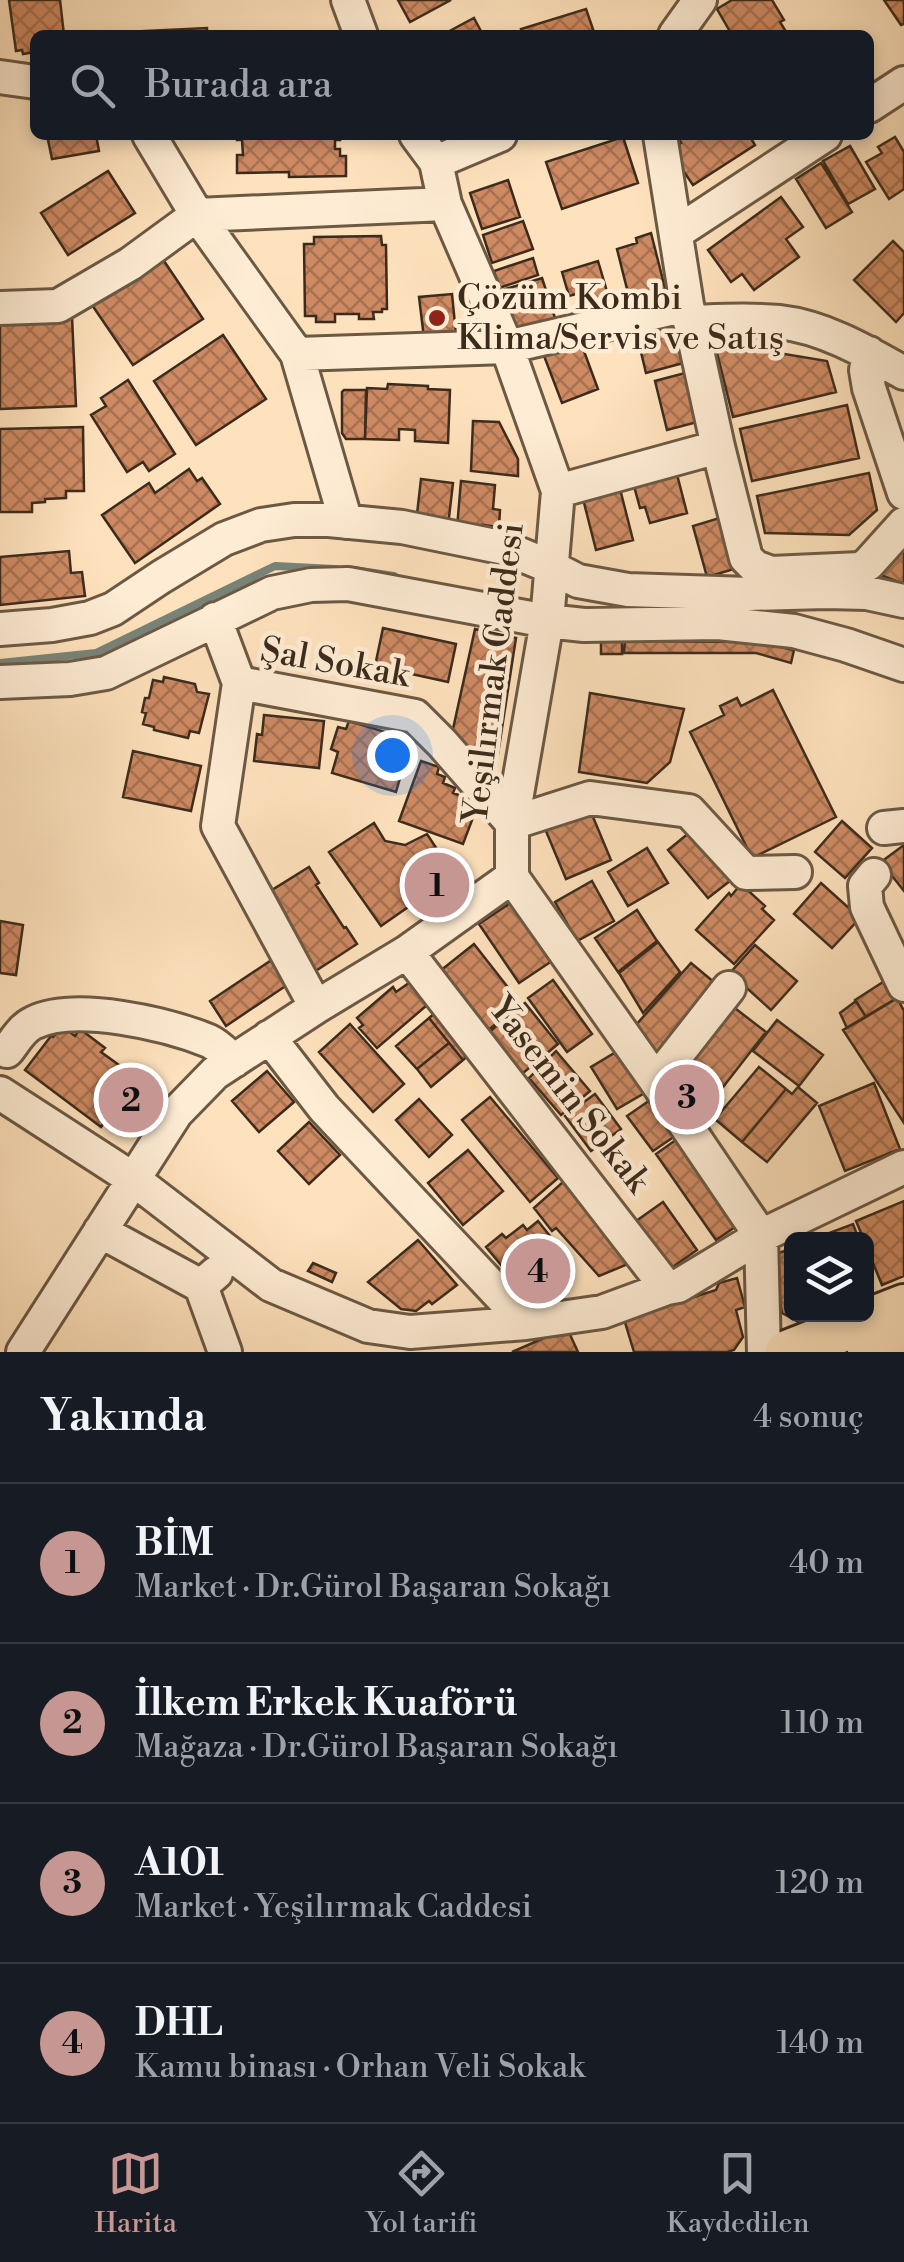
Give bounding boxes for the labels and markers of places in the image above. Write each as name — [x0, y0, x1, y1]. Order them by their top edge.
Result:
place label: Çözüm Kombi Klima/Servis ve Satış — [457, 277, 784, 360]
marker: Çözüm Kombi Klima/Servis ve Satış — [426, 307, 448, 329]
pin: 1 — [404, 848, 470, 922]
pin: 3 — [654, 1060, 720, 1134]
pin: 2 — [98, 1062, 164, 1138]
pin: 4 — [506, 1234, 570, 1308]

